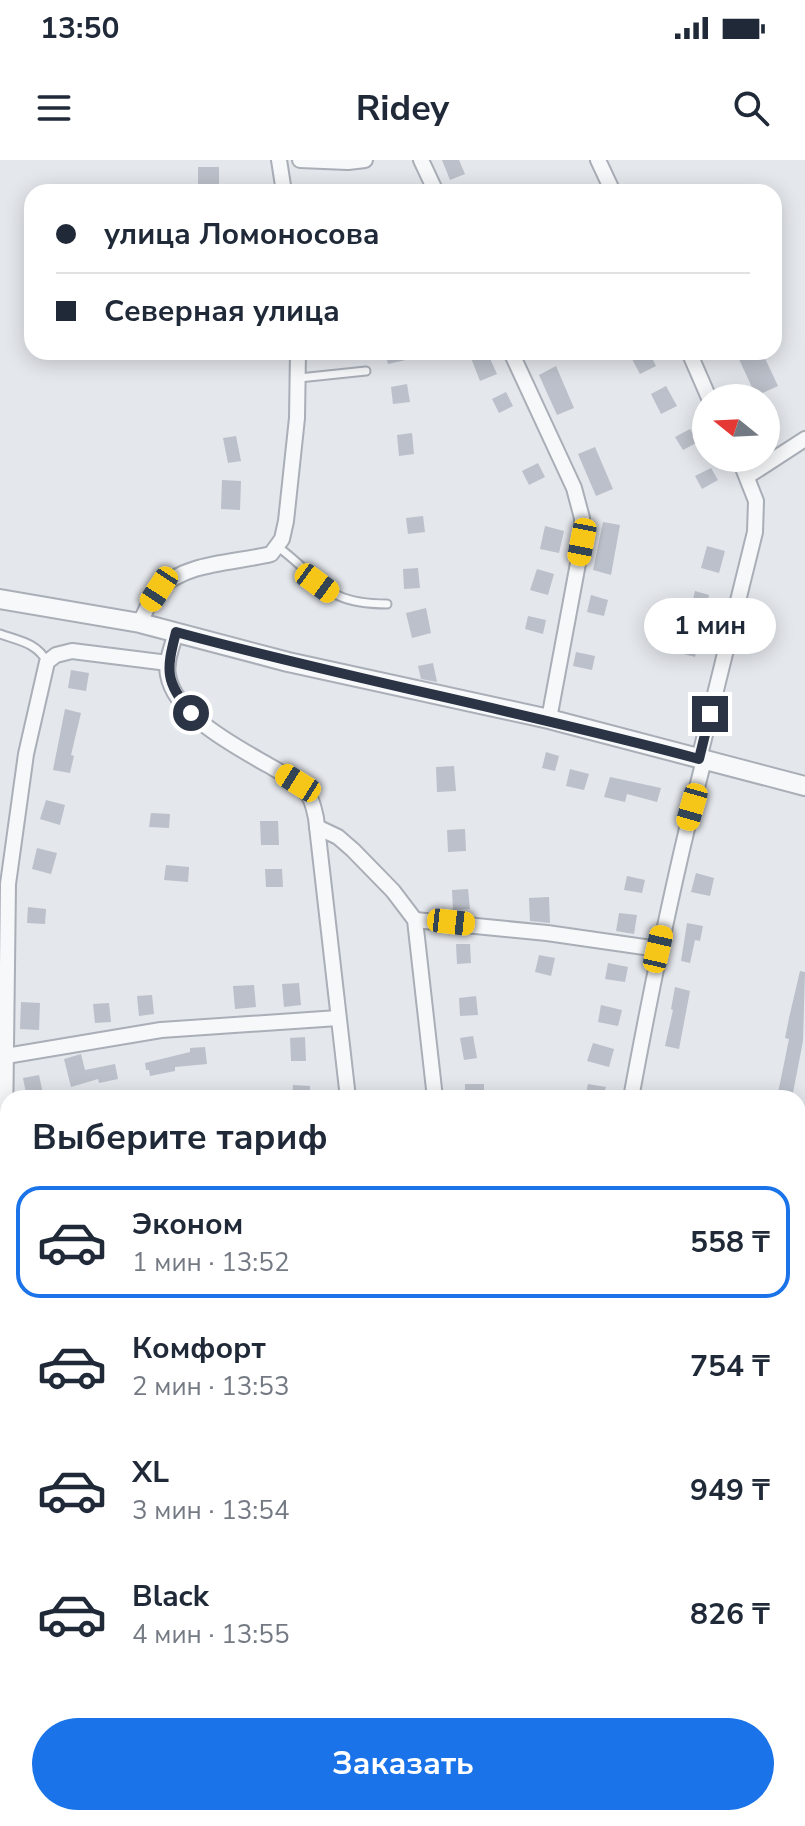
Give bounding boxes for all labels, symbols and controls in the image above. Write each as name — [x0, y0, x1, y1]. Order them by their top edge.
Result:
text: 13:50 — [40, 8, 119, 49]
text: Ridey — [356, 84, 449, 133]
icon: menu — [32, 86, 76, 130]
icon: search — [729, 86, 773, 130]
text: улица Ломоносова — [104, 214, 380, 255]
text: Северная улица — [104, 291, 340, 332]
north arrow — [692, 384, 780, 472]
map controls — [692, 384, 780, 472]
car — [566, 516, 598, 568]
car — [291, 559, 343, 607]
car — [136, 562, 182, 616]
callout: 1 мин — [644, 598, 776, 654]
text: 1 мин — [674, 608, 746, 643]
route start — [173, 695, 209, 731]
route end — [692, 696, 728, 732]
car — [271, 760, 325, 806]
car — [674, 781, 710, 833]
car — [426, 908, 476, 936]
car — [641, 923, 675, 975]
text: Выберите тариф — [32, 1113, 328, 1162]
text: Эконом — [132, 1204, 243, 1245]
icon: car — [36, 1206, 108, 1278]
text: 558 ₸ — [690, 1222, 770, 1263]
text: 1 мин · 13:52 — [132, 1245, 289, 1280]
text: Комфорт — [132, 1328, 266, 1369]
icon: car — [36, 1330, 108, 1402]
text: 754 ₸ — [690, 1346, 770, 1387]
text: 2 мин · 13:53 — [132, 1369, 289, 1404]
text: XL — [132, 1452, 169, 1493]
icon: car — [36, 1454, 108, 1526]
text: 949 ₸ — [690, 1470, 770, 1511]
text: 3 мин · 13:54 — [132, 1493, 289, 1528]
text: Black — [132, 1576, 209, 1617]
icon: car — [36, 1578, 108, 1650]
text: 826 ₸ — [690, 1594, 770, 1635]
text: 4 мин · 13:55 — [132, 1617, 289, 1652]
button: Заказать — [32, 1718, 774, 1810]

